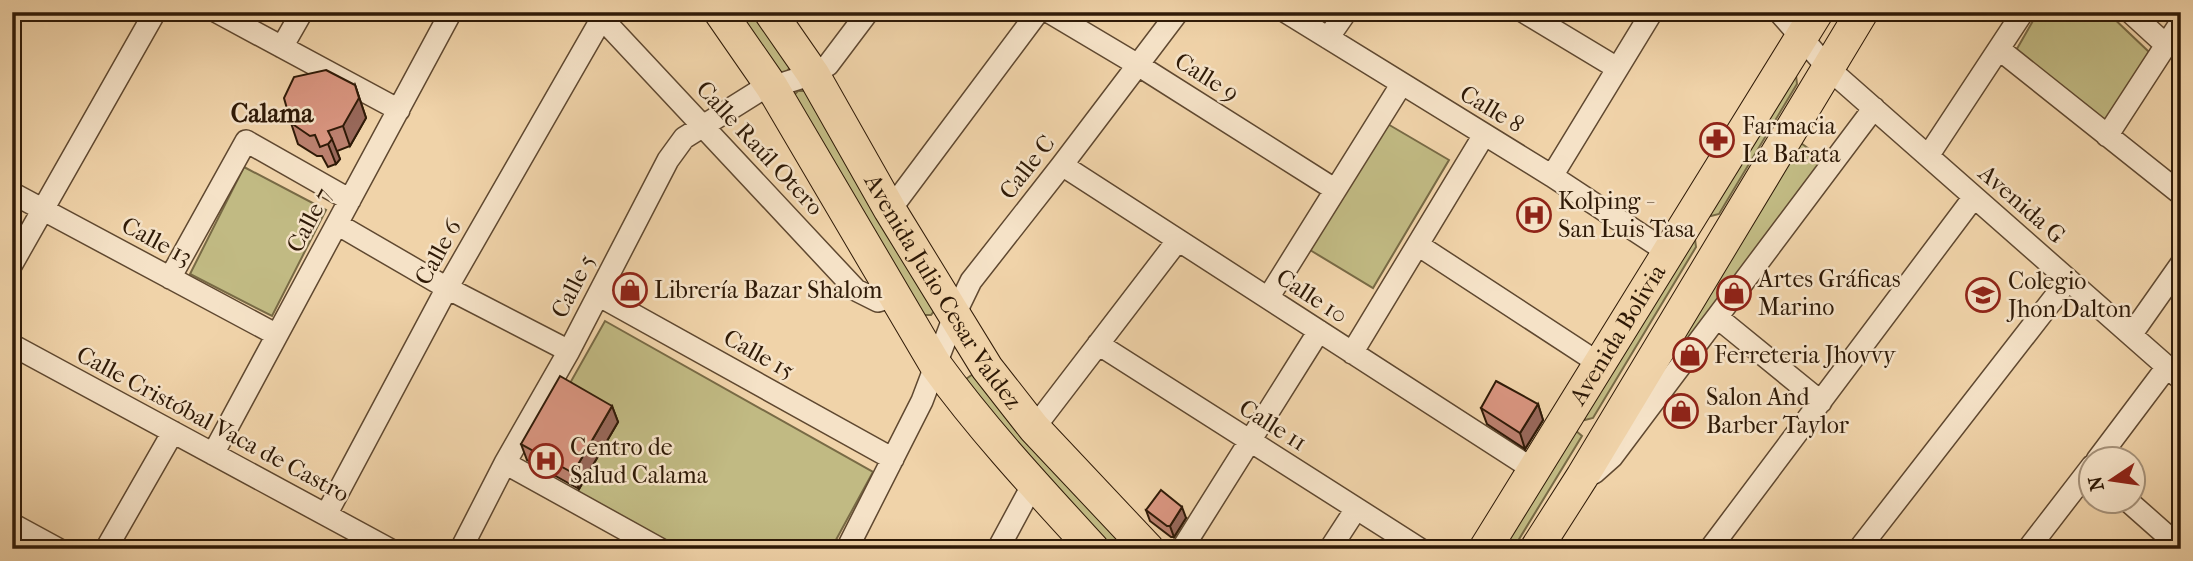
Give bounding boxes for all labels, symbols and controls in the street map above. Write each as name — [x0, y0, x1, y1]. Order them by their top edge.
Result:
street label: Calle 9 — [1170, 47, 1244, 107]
street label: Calle Raúl Otero — [691, 75, 829, 221]
street label: Calle 8 — [1455, 79, 1529, 139]
district label: Calama — [231, 98, 314, 129]
place label: Farmacia La Barata — [1742, 112, 1841, 168]
pharmacy icon: Farmacia La Barata — [1698, 121, 1736, 159]
street label: Calle C — [993, 129, 1061, 205]
street label: Avenida G — [1972, 158, 2071, 249]
street label: Avenida Julio Cesar Valdez — [858, 168, 1028, 415]
street label: Calle 7 — [280, 183, 338, 257]
place label: Kolping - San Luis Tasa — [1558, 187, 1696, 243]
hospital icon: Kolping - San Luis Tasa — [1515, 196, 1553, 234]
street label: Calle 13 — [117, 211, 197, 271]
street label: Calle 6 — [409, 214, 468, 290]
street label: Calle 5 — [545, 249, 601, 323]
street label: Avenida Bolivia — [1563, 259, 1672, 411]
street label: Calle 10 — [1271, 263, 1353, 329]
place label: Artes Gráficas Marino — [1757, 265, 1901, 321]
place label: Colegio Jhon Dalton — [2006, 267, 2132, 323]
shop icon: Librería Bazar Shalom — [611, 271, 649, 309]
shop icon: Artes Gráficas Marino — [1715, 274, 1753, 312]
place label: Librería Bazar Shalom — [654, 276, 883, 304]
school or university icon: Colegio Jhon Dalton — [1964, 276, 2002, 314]
street label: Calle 15 — [719, 323, 799, 385]
shop icon: Ferreteria Jhovvy — [1671, 336, 1709, 374]
street label: Calle Cristóbal Vaca de Castro — [72, 340, 354, 508]
place label: Ferreteria Jhovvy — [1714, 341, 1897, 369]
place label: Salon And Barber Taylor — [1706, 383, 1850, 439]
shop icon: Salon And Barber Taylor — [1662, 392, 1700, 430]
street label: Calle 11 — [1234, 393, 1312, 457]
place label: Centro de Salud Calama — [570, 433, 709, 489]
hospital icon: Centro de Salud Calama — [527, 442, 565, 480]
north arrow — [2078, 446, 2148, 516]
text: N — [2084, 474, 2109, 493]

